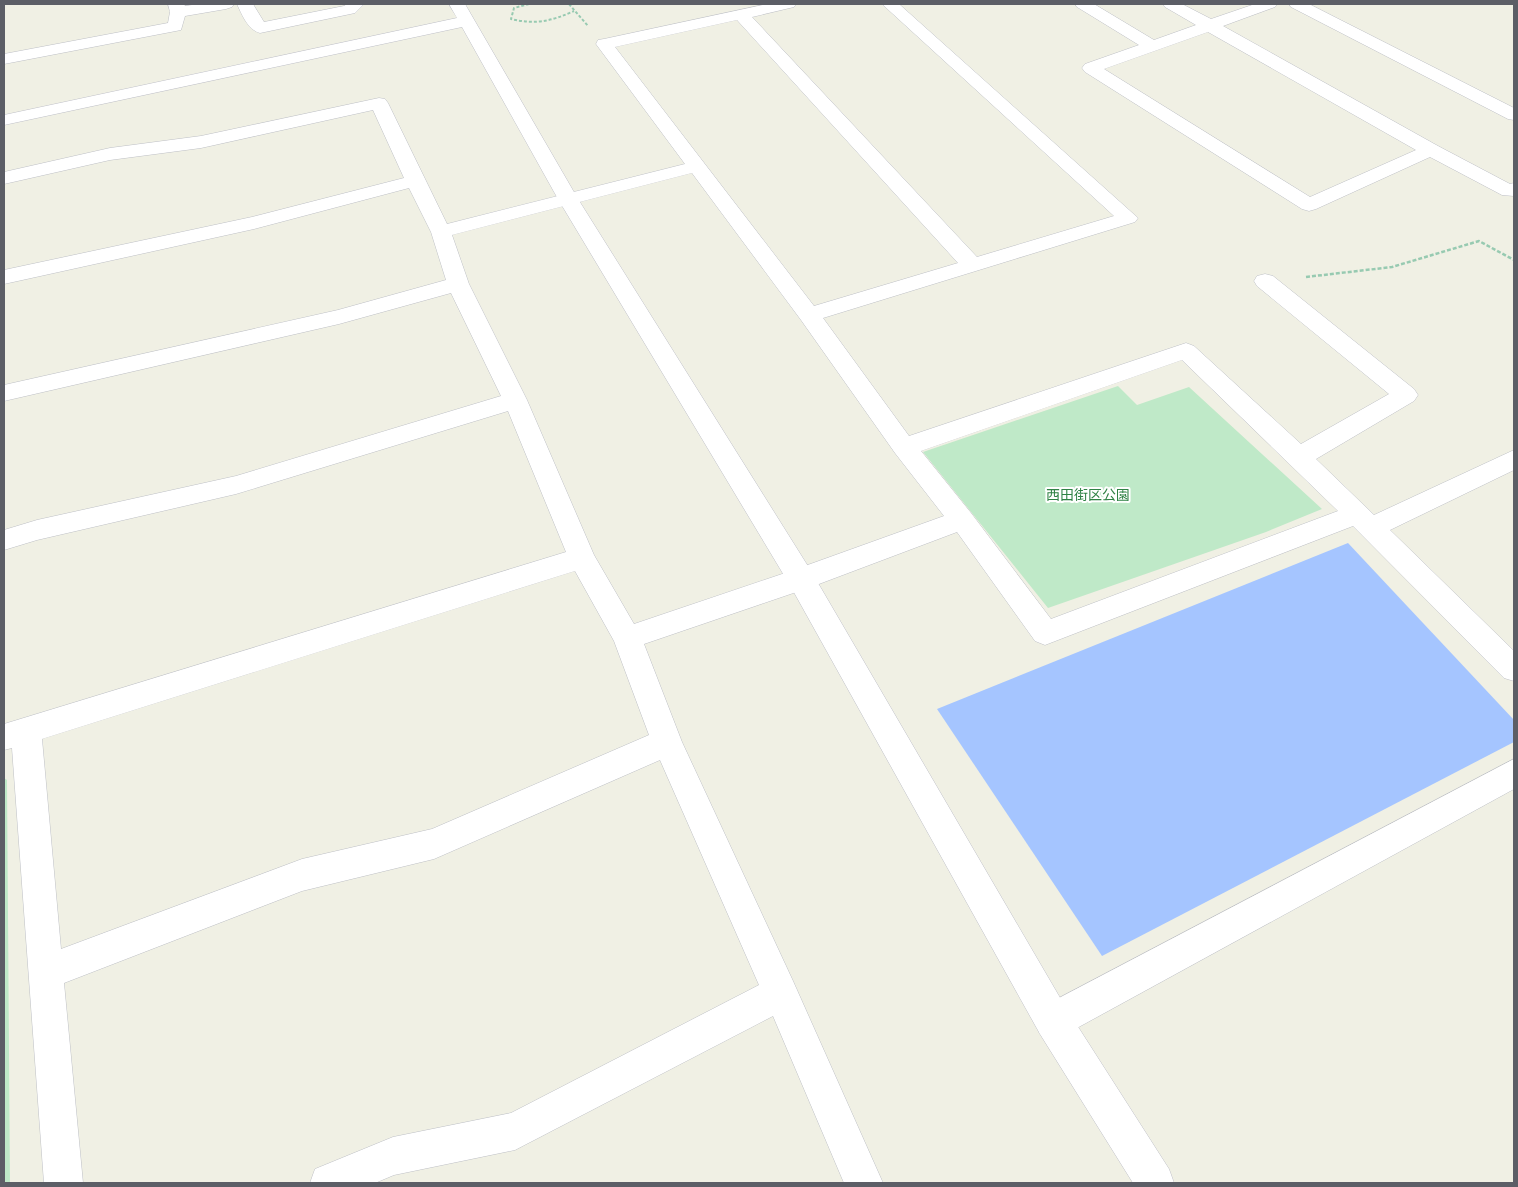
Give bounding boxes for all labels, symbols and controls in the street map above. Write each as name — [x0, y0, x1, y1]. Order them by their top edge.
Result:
park label: 西田街区公園 — [1046, 485, 1130, 505]

